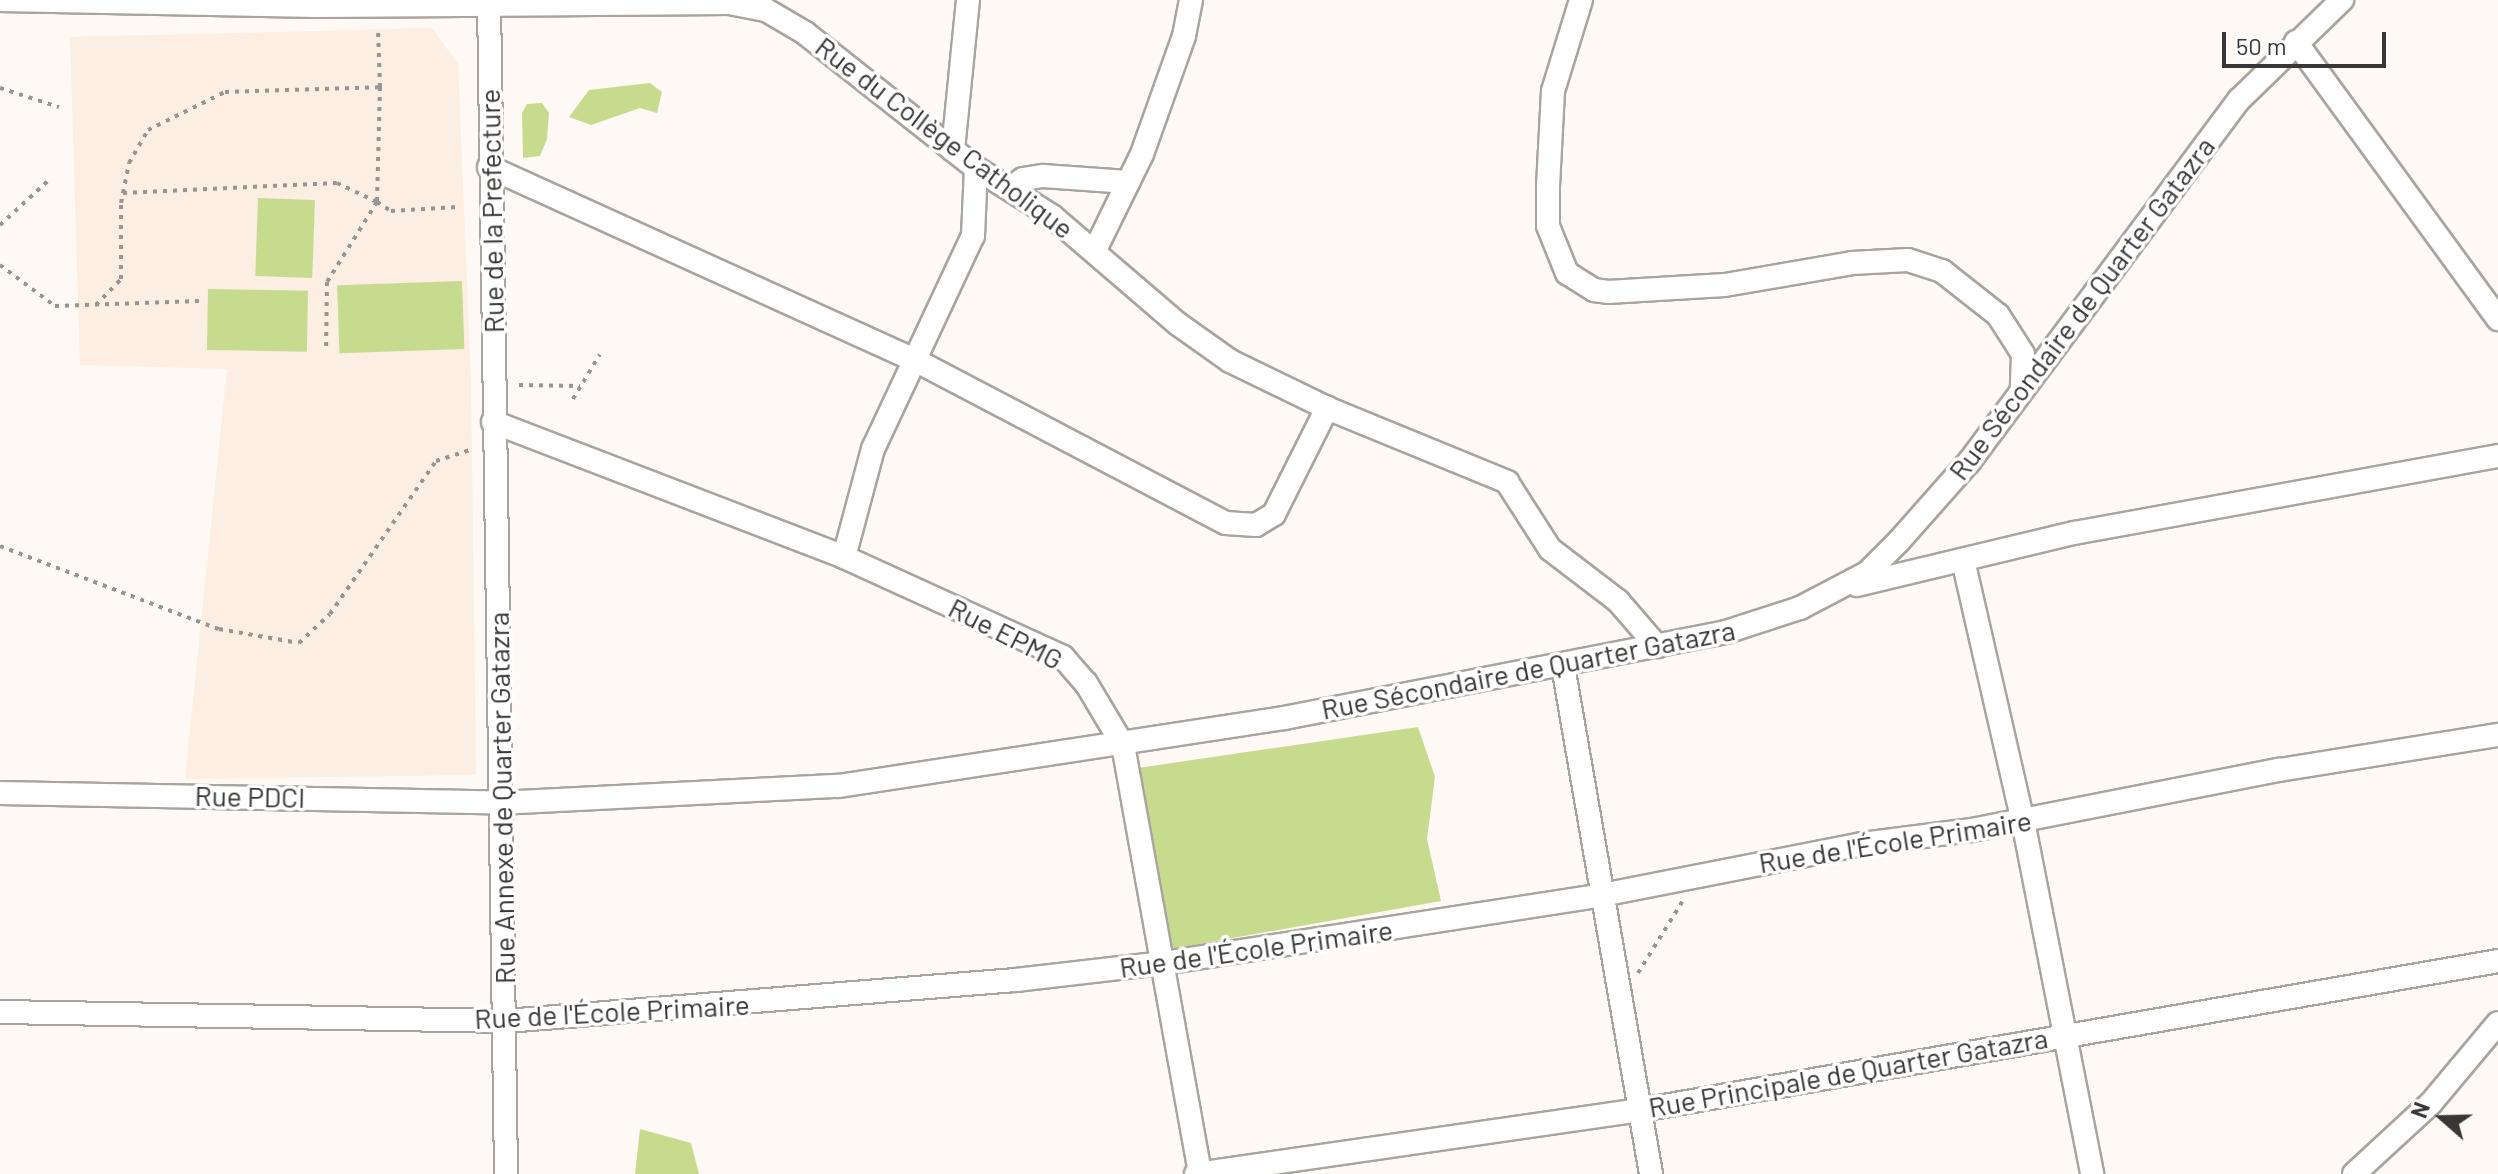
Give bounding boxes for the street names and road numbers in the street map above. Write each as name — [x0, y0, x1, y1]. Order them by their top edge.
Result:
street label: Rue du Collège Catholique — [809, 29, 1081, 245]
street label: Rue de la Prefecture — [472, 88, 510, 334]
street label: Rue Sécondaire de Quarter Gatazra — [1941, 130, 2221, 486]
street label: Rue EPMG — [943, 590, 1069, 676]
street label: Rue Annexe de Quarter Gatazra — [481, 612, 521, 984]
street label: Rue Sécondaire de Quarter Gatazra — [1318, 612, 1738, 726]
street label: Rue PDCI — [194, 778, 306, 814]
street label: Rue de l'École Primaire — [1756, 803, 2034, 879]
street label: Rue de l'École Primaire — [1117, 912, 1395, 984]
street label: Rue de l'École Primaire — [473, 987, 751, 1035]
street label: Rue Principale de Quarter Gatazra — [1646, 1020, 2050, 1124]

